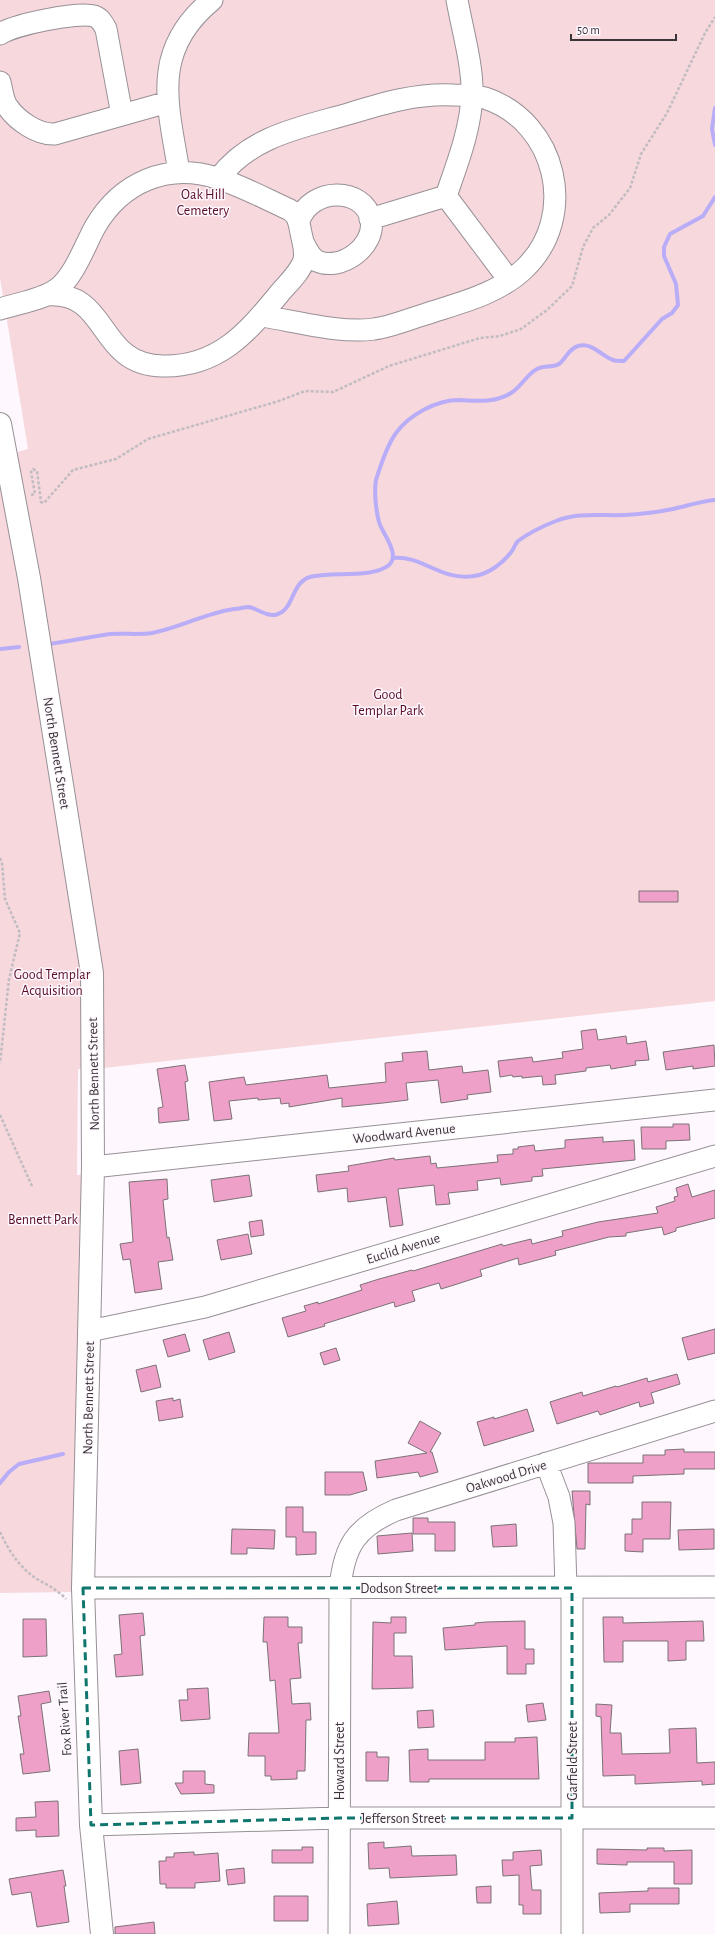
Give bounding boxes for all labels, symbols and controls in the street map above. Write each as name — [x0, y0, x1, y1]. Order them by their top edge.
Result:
scale bar — [571, 16, 676, 42]
text: 50 m — [577, 24, 600, 36]
park label: Oak Hill Cemetery — [177, 188, 229, 218]
park label: Good Templar Park — [352, 688, 424, 718]
street label: North Bennett Street — [40, 696, 72, 811]
park label: Good Templar Acquisition — [14, 968, 91, 998]
street label: North Bennett Street — [86, 1017, 102, 1131]
street label: Woodward Avenue — [352, 1122, 456, 1146]
park label: Bennett Park — [8, 1213, 79, 1227]
street label: Euclid Avenue — [365, 1231, 442, 1267]
street label: North Bennett Street — [81, 1341, 97, 1455]
street label: Oakwood Drive — [464, 1458, 548, 1496]
street label: Dodson Street — [360, 1582, 438, 1596]
street label: Fox River Trail — [55, 1681, 75, 1757]
street label: Howard Street — [333, 1721, 347, 1800]
street label: Garfield Street — [566, 1721, 580, 1801]
street label: Jefferson Street — [361, 1812, 446, 1826]

